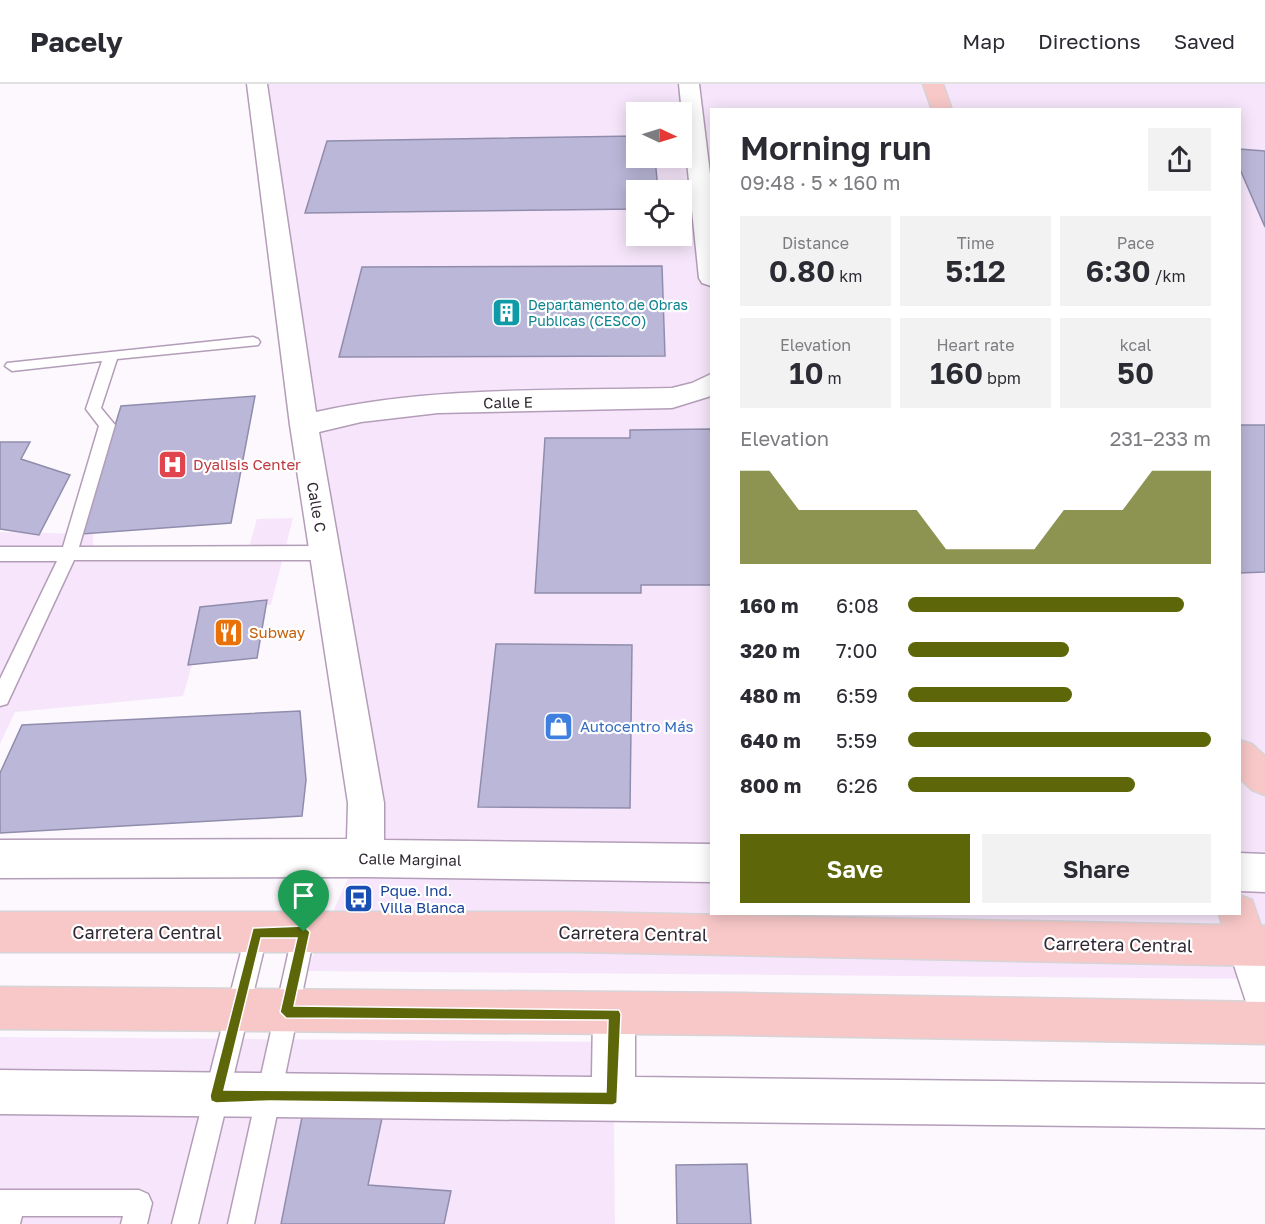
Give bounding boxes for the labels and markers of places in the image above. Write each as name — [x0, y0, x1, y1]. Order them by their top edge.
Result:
building icon: Departamento de Obras Publicas (CESCO) — [491, 296, 523, 328]
place label: Departamento de Obras Publicas (CESCO) — [528, 296, 688, 329]
hospital icon: Dyalisis Center — [156, 448, 188, 480]
place label: Dyalisis Center — [193, 455, 301, 473]
restaurant icon: Subway — [212, 616, 244, 648]
place label: Subway — [249, 623, 306, 641]
shop icon: Autocentro Más — [543, 710, 575, 742]
place label: Autocentro Más — [580, 717, 694, 735]
pin — [278, 870, 329, 932]
place label: Pque. Ind. Villa Blanca — [380, 881, 465, 916]
bus stop icon: Pque. Ind. Villa Blanca — [343, 883, 375, 915]

